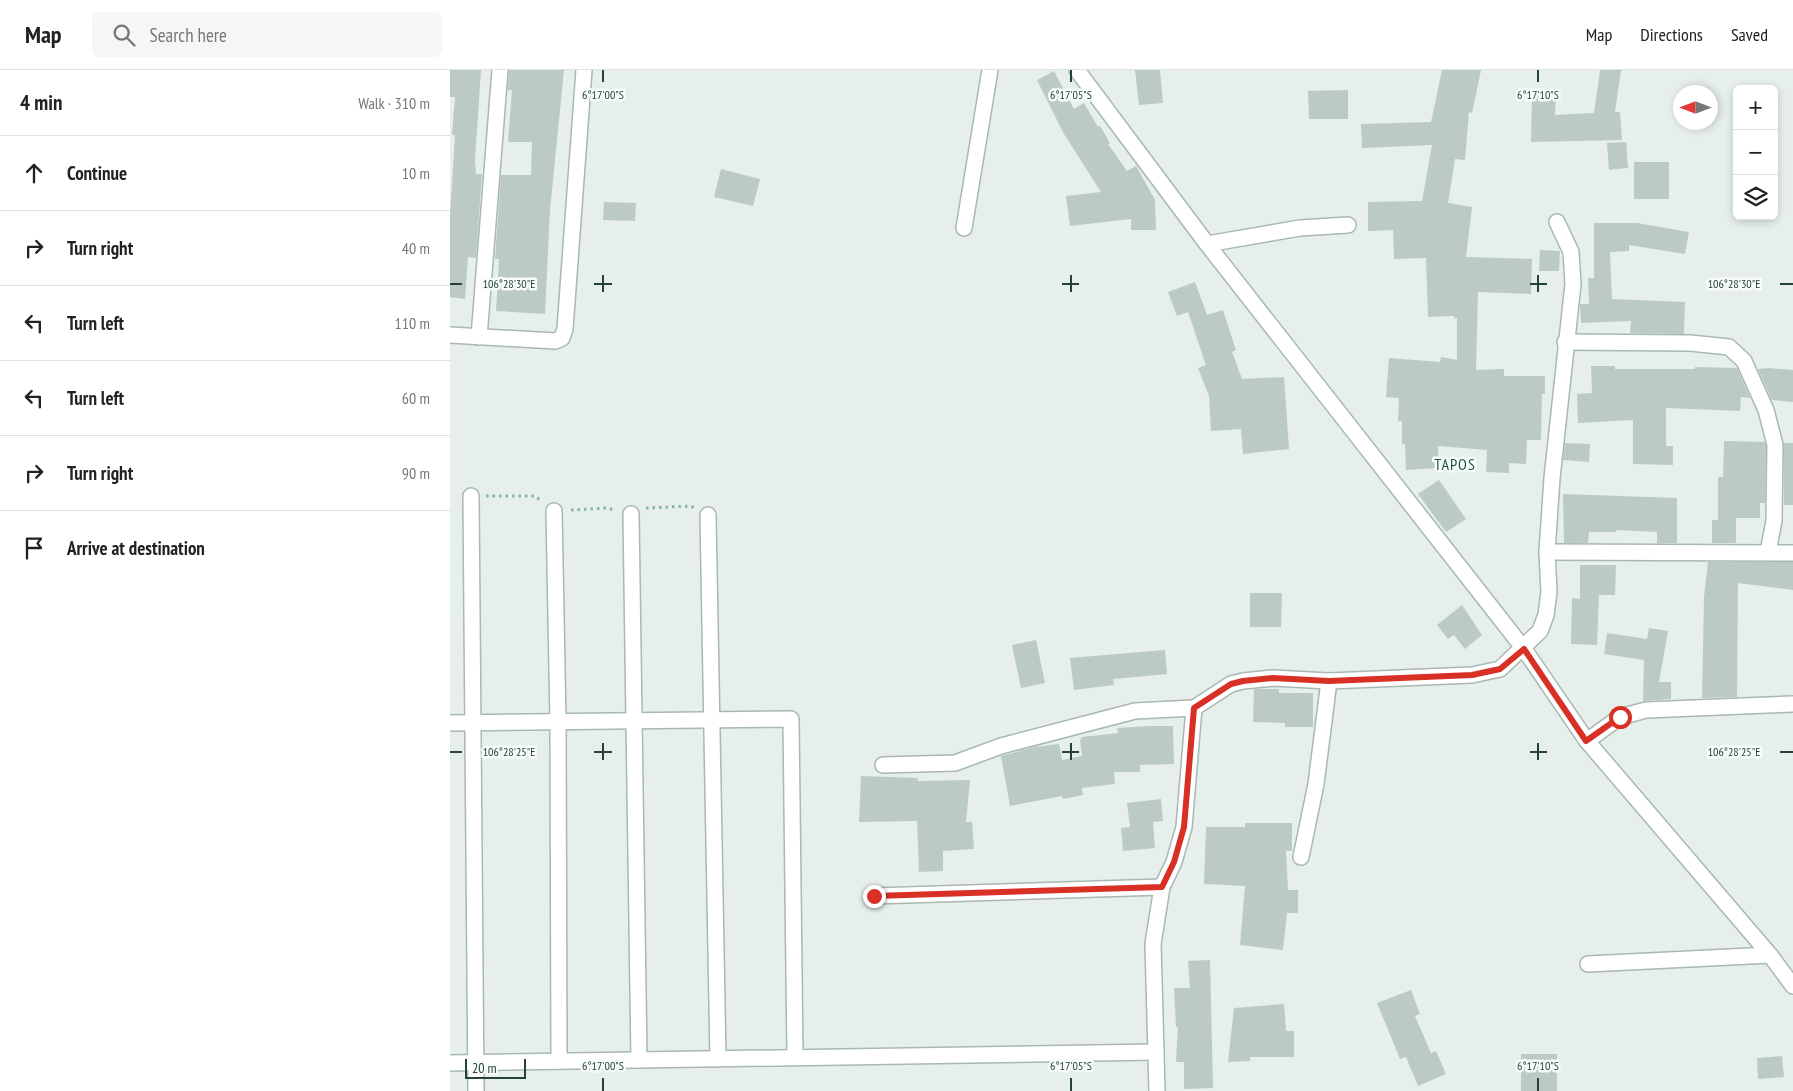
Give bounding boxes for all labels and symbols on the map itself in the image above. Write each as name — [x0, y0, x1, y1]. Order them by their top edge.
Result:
north arrow — [1673, 85, 1718, 130]
text: 6°17'00"S — [582, 87, 624, 102]
text: 6°17'05"S — [1050, 87, 1092, 102]
text: 6°17'10"S — [1517, 87, 1559, 102]
text: 106°28'30"E — [483, 276, 535, 291]
text: 106°28'30"E — [1708, 276, 1760, 291]
district label: TAPOS — [1434, 454, 1476, 474]
route start — [1609, 706, 1632, 729]
text: 106°28'25"E — [483, 744, 535, 759]
text: 106°28'25"E — [1708, 744, 1760, 759]
route end — [863, 885, 886, 908]
scale bar — [465, 1056, 526, 1079]
text: 6°17'00"S — [582, 1058, 624, 1073]
text: 6°17'05"S — [1050, 1058, 1092, 1073]
text: 6°17'10"S — [1517, 1058, 1559, 1073]

